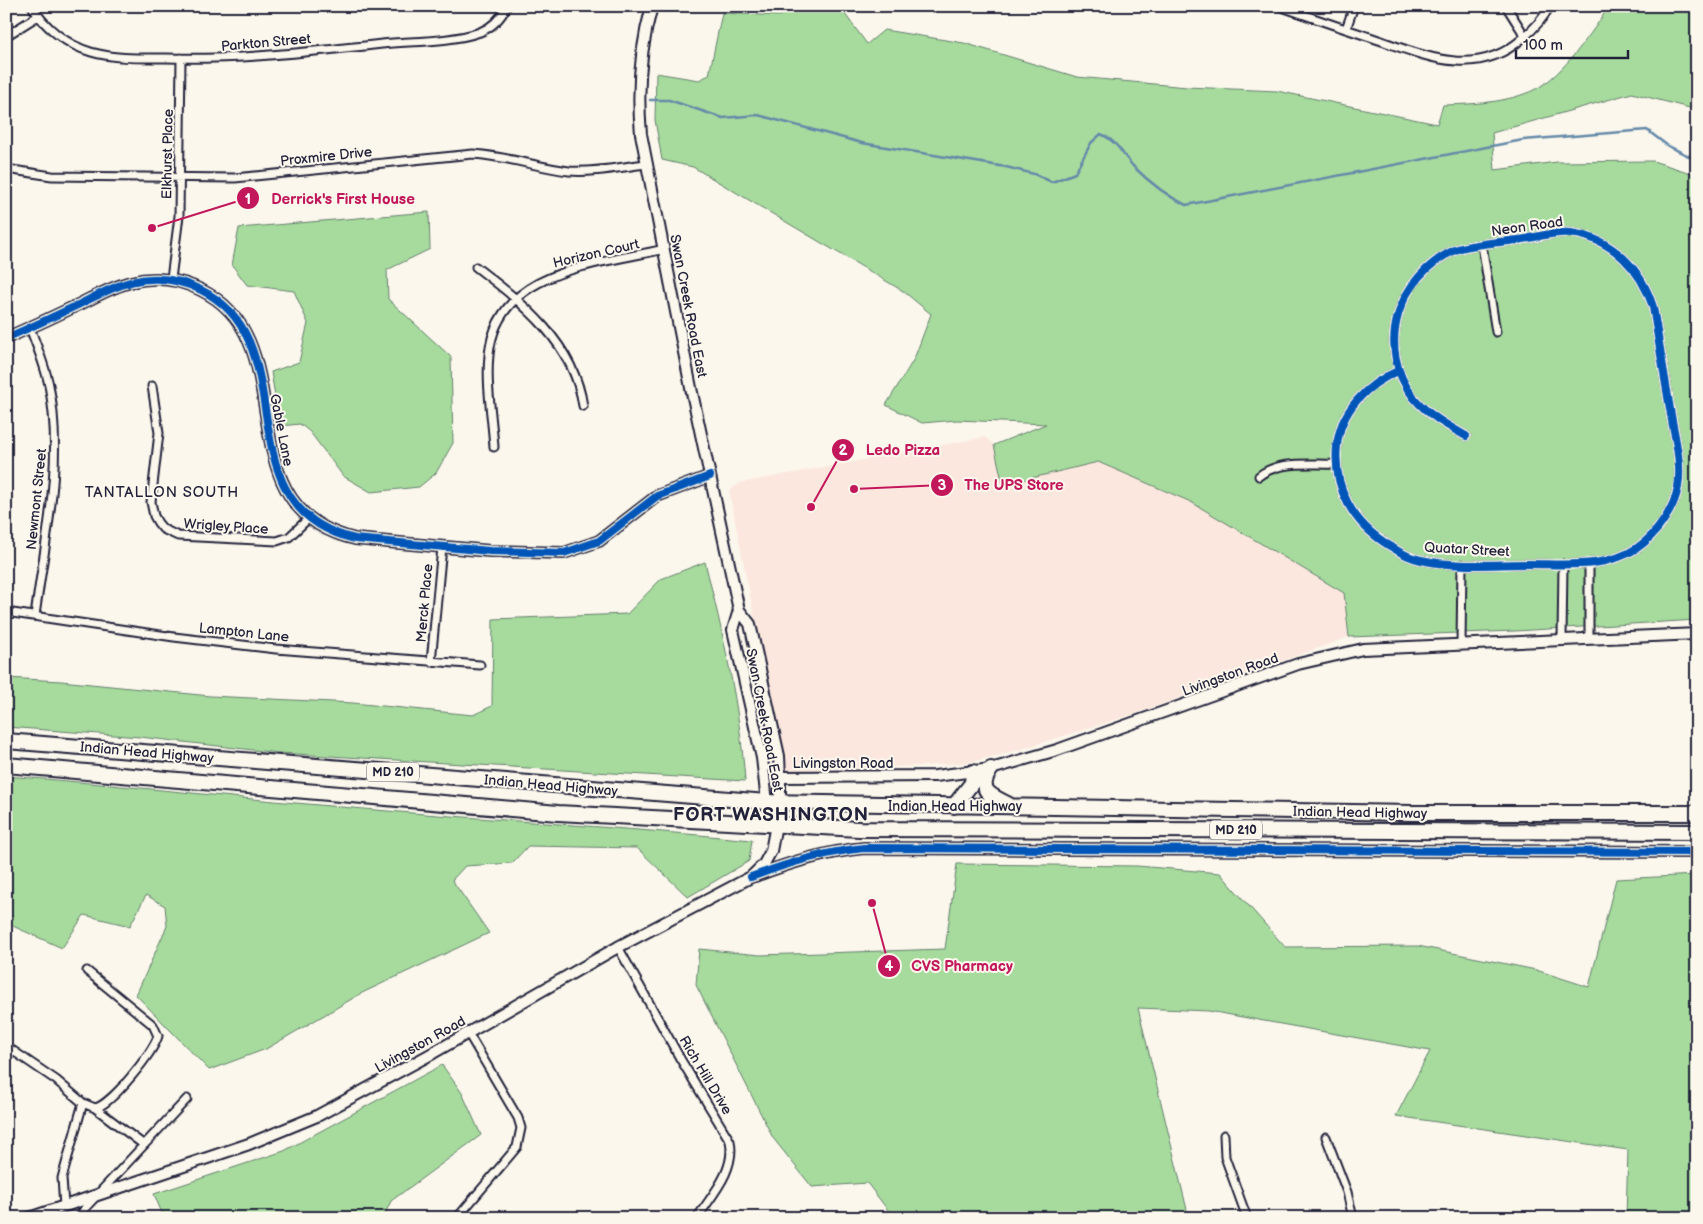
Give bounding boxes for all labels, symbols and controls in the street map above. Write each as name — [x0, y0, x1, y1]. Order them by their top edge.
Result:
scale bar — [1516, 28, 1628, 60]
street label: Parkton Street — [220, 30, 312, 55]
text: 100 m — [1523, 36, 1563, 55]
street label: Elkhurst Place — [158, 109, 177, 199]
street label: Proxmire Drive — [279, 143, 373, 170]
callout: Derrick's First House — [236, 183, 424, 213]
text: 1 — [245, 190, 251, 209]
text: Derrick's First House — [271, 190, 415, 209]
street label: Neon Road — [1490, 213, 1564, 240]
street label: Swan Creek Road East — [666, 233, 711, 380]
street label: Horizon Court — [551, 235, 641, 272]
street label: Gable Lane — [266, 393, 297, 468]
callout: Ledo Pizza — [831, 435, 950, 465]
text: 2 — [839, 441, 848, 460]
text: Ledo Pizza — [866, 441, 940, 460]
street label: Newmont Street — [23, 447, 50, 551]
callout: The UPS Store — [930, 470, 1074, 500]
text: 3 — [938, 476, 947, 495]
text: The UPS Store — [964, 476, 1064, 495]
district label: TANTALLON SOUTH — [85, 483, 239, 502]
street label: Wrigley Place — [183, 515, 269, 538]
street label: Quatar Street — [1424, 539, 1511, 560]
street label: Merck Place — [413, 563, 436, 643]
street label: Lampton Lane — [198, 619, 290, 646]
street label: Swan Creek Road East — [742, 647, 787, 794]
street label: Livingston Road — [1180, 649, 1281, 700]
street label: Indian Head Highway — [79, 738, 215, 767]
street label: Livingston Road — [792, 755, 894, 772]
road number: MD 210 — [367, 762, 419, 782]
street label: Indian Head Highway — [483, 771, 619, 800]
street label: Indian Head Highway — [888, 798, 1023, 815]
street label: Indian Head Highway — [1293, 803, 1428, 822]
district label: FORT WASHINGTON — [673, 804, 869, 827]
road number: MD 210 — [1210, 820, 1262, 840]
callout: CVS Pharmacy — [876, 951, 1023, 981]
text: 4 — [885, 957, 894, 976]
text: CVS Pharmacy — [911, 957, 1013, 976]
street label: Livingston Road — [372, 1012, 469, 1076]
street label: Rich Hill Drive — [675, 1033, 736, 1118]

